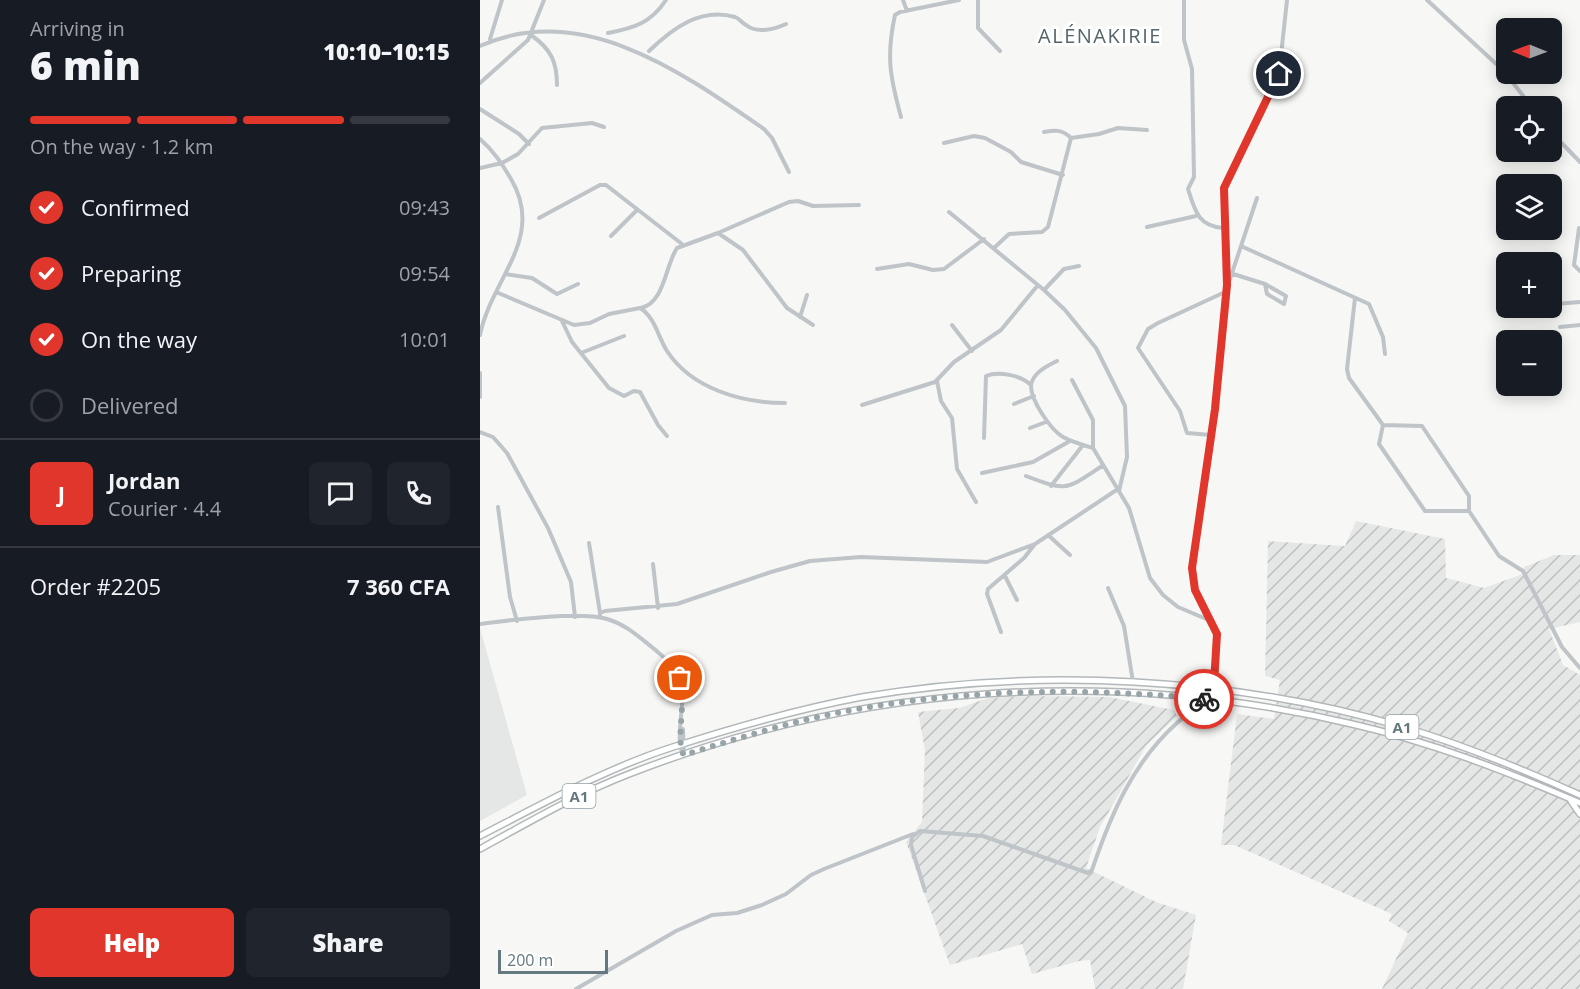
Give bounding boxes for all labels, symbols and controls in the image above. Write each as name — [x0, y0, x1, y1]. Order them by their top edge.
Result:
text: Arriving in — [30, 15, 125, 42]
north arrow — [1496, 18, 1562, 84]
map controls — [1496, 18, 1562, 396]
district label: ALÉNAKIRIE — [1038, 22, 1162, 49]
text: 10:10–10:15 — [323, 36, 450, 66]
text: 6 min — [30, 38, 141, 91]
pin — [1253, 48, 1304, 99]
icon: home — [1262, 57, 1295, 90]
button: locate — [1496, 96, 1562, 162]
text: On the way · 1.2 km — [30, 133, 213, 160]
button: layers — [1496, 174, 1562, 240]
icon: check — [30, 191, 63, 224]
text: Confirmed — [81, 192, 190, 222]
text: 09:43 — [399, 194, 450, 221]
button: + — [1496, 252, 1562, 318]
icon: check — [30, 257, 63, 290]
text: Preparing — [81, 258, 181, 288]
text: 09:54 — [399, 260, 450, 287]
icon: check — [30, 323, 63, 356]
text: On the way — [81, 324, 197, 354]
text: 10:01 — [399, 326, 450, 353]
button: − — [1496, 330, 1562, 396]
text: Delivered — [81, 390, 179, 420]
button: chat — [309, 462, 372, 525]
button: phone — [387, 462, 450, 525]
text: Jordan — [108, 465, 181, 495]
text: J — [58, 478, 65, 508]
text: Courier · 4.4 — [108, 495, 221, 522]
text: Order #2205 — [30, 571, 161, 601]
text: 7 360 CFA — [347, 571, 450, 601]
pin — [654, 652, 705, 703]
icon: bag — [663, 661, 696, 694]
courier — [1174, 669, 1234, 729]
icon: bike — [1188, 683, 1221, 716]
road number: A1 — [1386, 715, 1418, 739]
road number: A1 — [562, 784, 596, 808]
button: Help — [30, 908, 234, 977]
button: Share — [246, 908, 450, 977]
scale bar — [498, 947, 608, 974]
text: 200 m — [507, 949, 553, 971]

